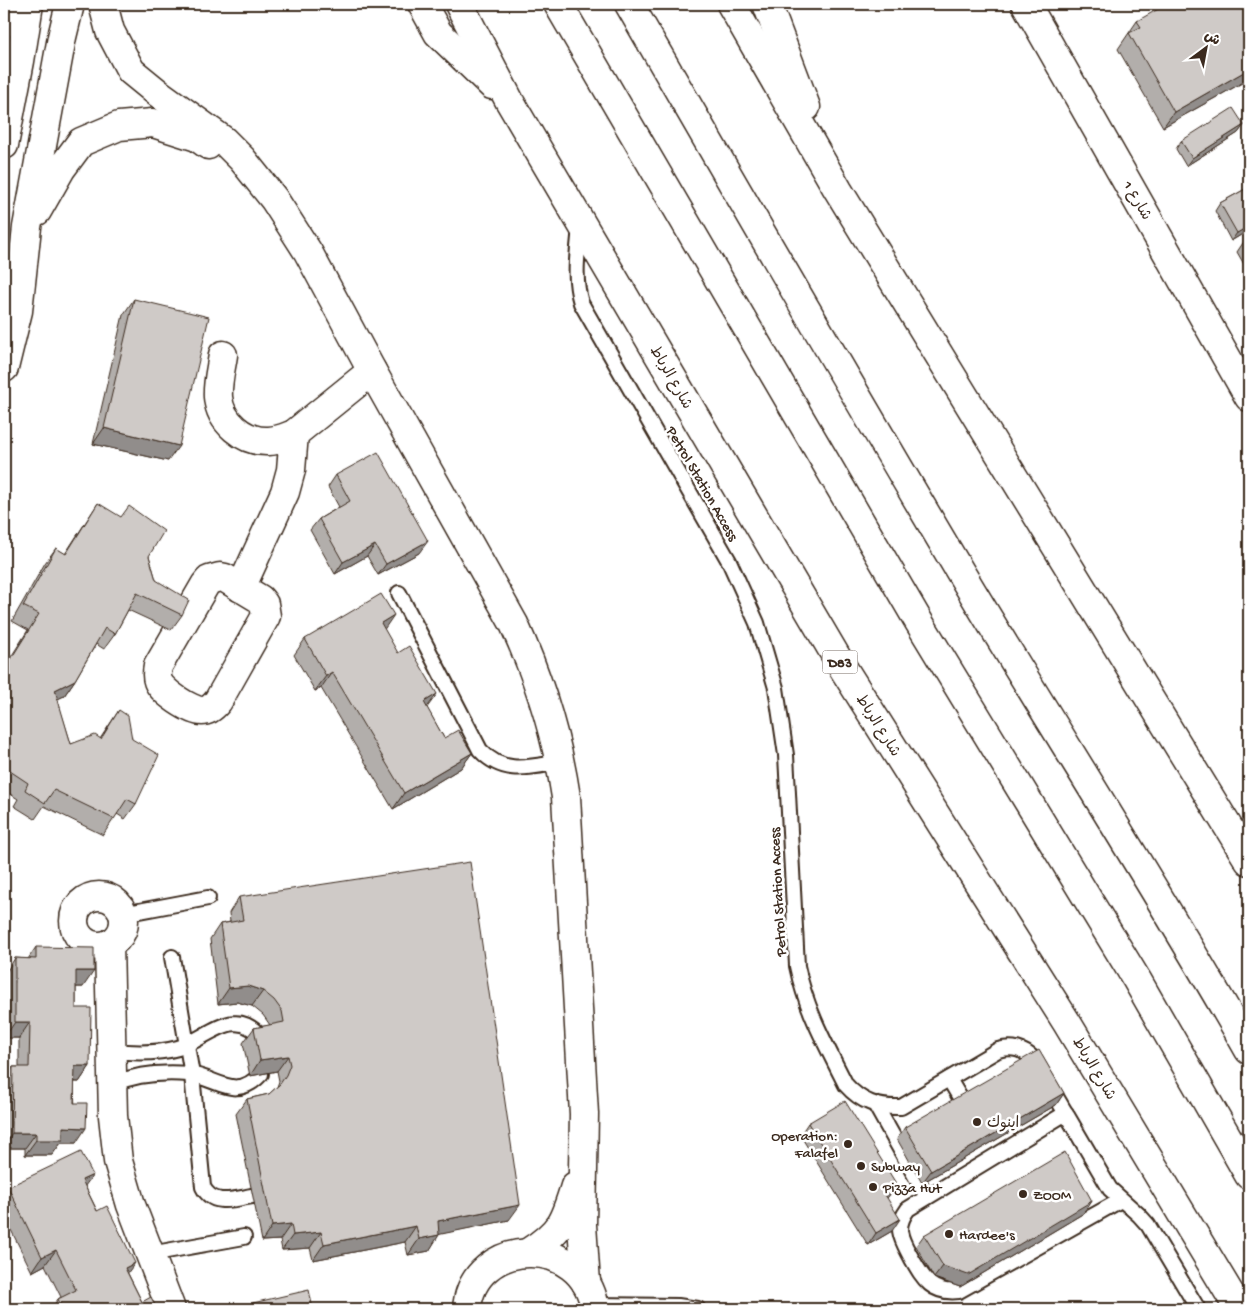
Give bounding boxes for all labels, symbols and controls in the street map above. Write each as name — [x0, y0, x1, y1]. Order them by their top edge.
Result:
north arrow — [1180, 22, 1230, 72]
text: ش — [1201, 28, 1223, 50]
street label: شارع 1 — [1117, 177, 1155, 224]
street label: شارع الرباط — [645, 343, 696, 413]
street label: Petrol Station Access — [661, 423, 742, 545]
road number: D83 — [822, 650, 858, 674]
street label: شارع الرباط — [851, 692, 903, 761]
street label: Petrol Station Access — [767, 826, 791, 958]
street label: شارع الرباط — [1068, 1034, 1119, 1104]
place label: اينوك — [987, 1115, 1019, 1133]
marker: اينوك — [971, 1116, 983, 1128]
place label: Operation: Falafel — [771, 1128, 838, 1163]
marker: Operation: Falafel — [842, 1138, 854, 1150]
place label: Subway — [871, 1159, 921, 1177]
marker: Subway — [855, 1160, 867, 1172]
place label: Pizza Hut — [882, 1180, 943, 1198]
marker: Pizza Hut — [867, 1181, 879, 1193]
place label: ZOOM — [1033, 1187, 1072, 1205]
marker: ZOOM — [1017, 1188, 1029, 1200]
place label: Hardee's — [959, 1227, 1015, 1245]
marker: Hardee's — [943, 1228, 955, 1240]

